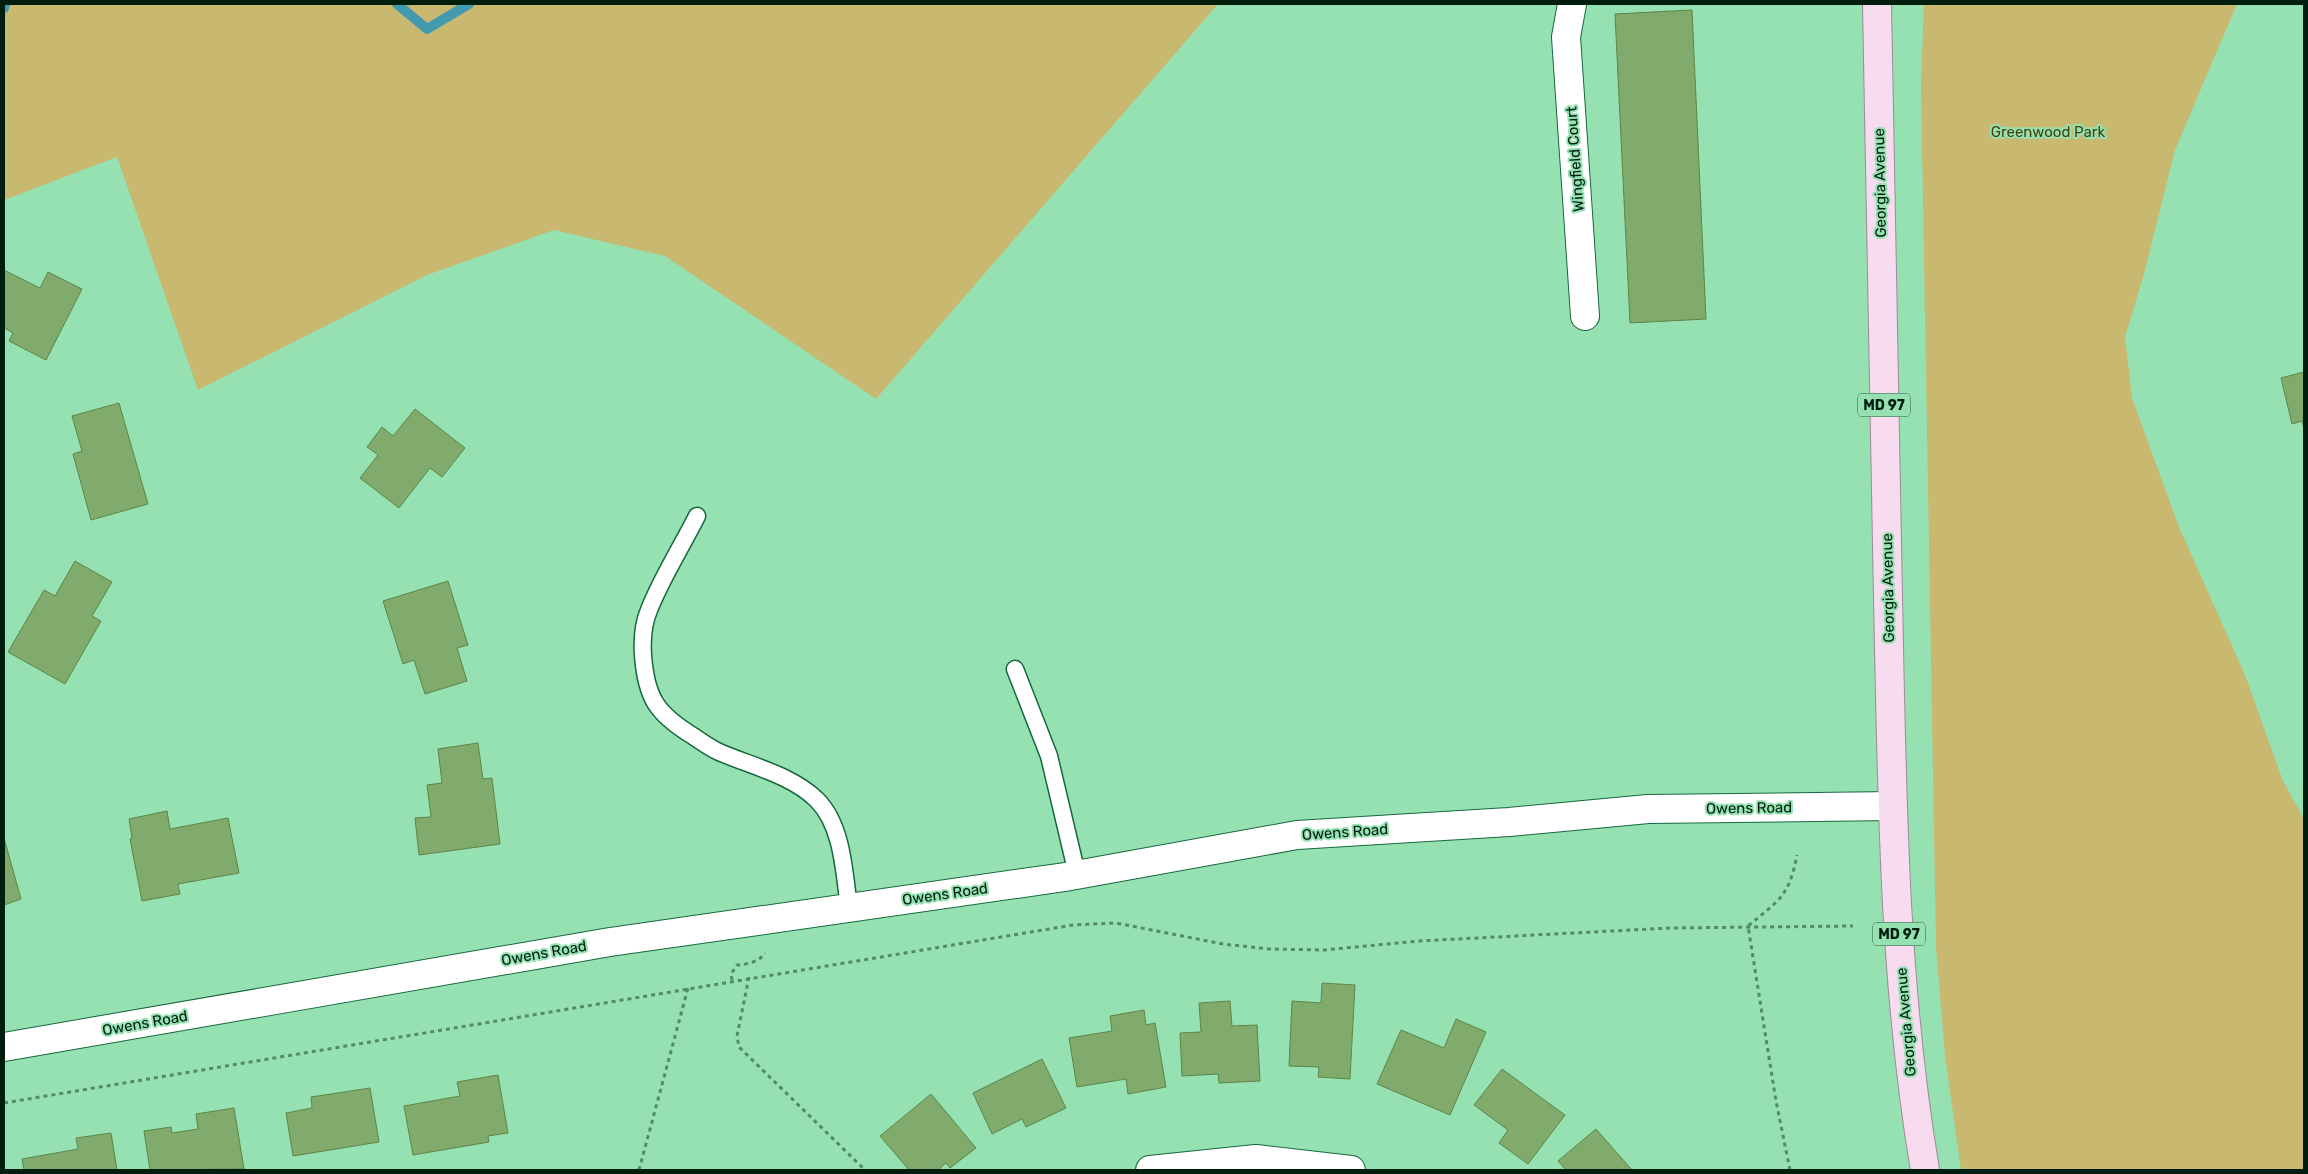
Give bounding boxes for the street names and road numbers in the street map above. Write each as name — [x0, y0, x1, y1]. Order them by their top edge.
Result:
street label: Wingfield Court — [1562, 105, 1588, 212]
street label: Georgia Avenue — [1870, 128, 1890, 238]
road number: MD 97 — [1858, 394, 1910, 416]
street label: Georgia Avenue — [1878, 533, 1898, 643]
street label: Owens Road — [1706, 798, 1792, 818]
street label: Owens Road — [1301, 820, 1389, 844]
street label: Owens Road — [901, 879, 989, 909]
road number: MD 97 — [1873, 922, 1925, 946]
street label: Owens Road — [500, 937, 588, 969]
street label: Georgia Avenue — [1892, 967, 1920, 1077]
street label: Owens Road — [101, 1007, 189, 1039]

